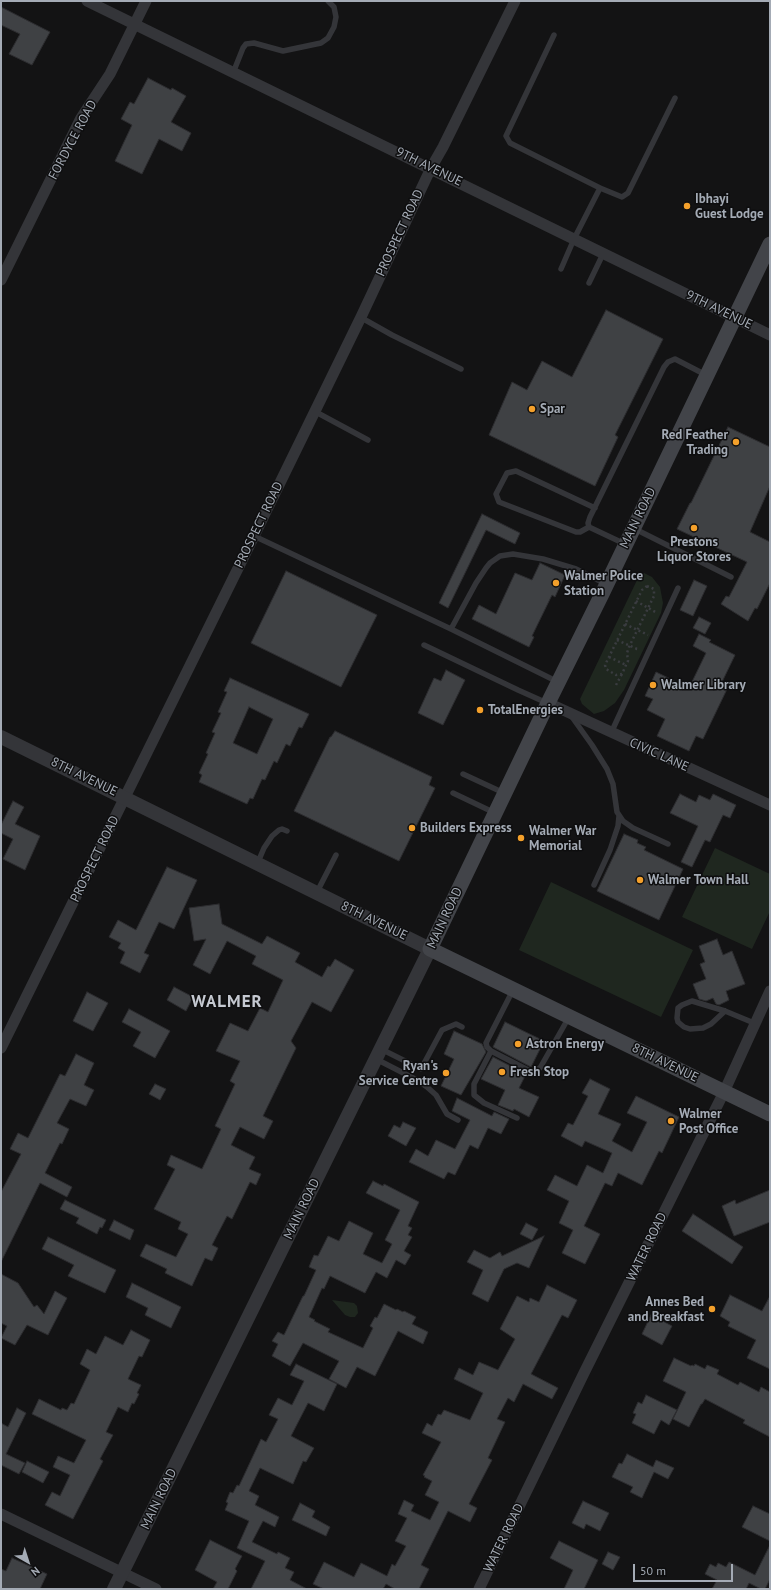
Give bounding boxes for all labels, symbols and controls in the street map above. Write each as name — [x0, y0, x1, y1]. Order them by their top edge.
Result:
street label: FORDYCE ROAD — [46, 98, 100, 182]
street label: 9TH AVENUE — [393, 144, 465, 190]
street label: PROSPECT ROAD — [373, 187, 427, 279]
place label: Ibhayi Guest Lodge — [695, 191, 764, 222]
marker: Ibhayi Guest Lodge — [682, 201, 692, 211]
street label: 9TH AVENUE — [683, 287, 755, 333]
place label: Spar — [540, 401, 565, 417]
marker: Spar — [527, 404, 537, 414]
place label: Red Feather Trading — [661, 427, 728, 458]
marker: Red Feather Trading — [731, 437, 741, 447]
street label: PROSPECT ROAD — [231, 479, 287, 571]
street label: MAIN ROAD — [617, 485, 659, 551]
marker: Prestons Liquor Stores — [689, 523, 699, 533]
place label: Prestons Liquor Stores — [657, 534, 731, 565]
place label: Walmer Police Station — [564, 568, 643, 599]
marker: Walmer Police Station — [551, 578, 561, 588]
place label: Walmer Library — [661, 677, 746, 693]
marker: Walmer Library — [648, 680, 658, 690]
place label: TotalEnergies — [488, 702, 563, 718]
marker: TotalEnergies — [475, 705, 485, 715]
street label: CIVIC LANE — [627, 735, 691, 775]
street label: 8TH AVENUE — [48, 754, 120, 800]
street label: PROSPECT ROAD — [67, 813, 123, 905]
place label: Builders Express — [420, 820, 512, 836]
marker: Builders Express — [407, 823, 417, 833]
place label: Walmer War Memorial — [529, 823, 596, 854]
marker: Walmer War Memorial — [516, 833, 526, 843]
place label: Walmer Town Hall — [648, 872, 749, 888]
marker: Walmer Town Hall — [635, 875, 645, 885]
street label: MAIN ROAD — [424, 885, 466, 951]
street label: 8TH AVENUE — [338, 898, 410, 944]
district label: WALMER — [191, 992, 263, 1012]
place label: Astron Energy — [526, 1036, 604, 1052]
marker: Astron Energy — [513, 1039, 523, 1049]
street label: 8TH AVENUE — [629, 1040, 701, 1086]
place label: Ryan's Service Centre — [359, 1058, 438, 1089]
place label: Fresh Stop — [510, 1064, 569, 1080]
marker: Fresh Stop — [497, 1067, 507, 1077]
marker: Ryan's Service Centre — [441, 1068, 451, 1078]
place label: Walmer Post Office — [679, 1106, 738, 1137]
marker: Walmer Post Office — [666, 1116, 676, 1126]
street label: MAIN ROAD — [281, 1176, 323, 1242]
street label: WATER ROAD — [624, 1210, 670, 1284]
place label: Annes Bed and Breakfast — [628, 1294, 704, 1325]
marker: Annes Bed and Breakfast — [707, 1304, 717, 1314]
street label: MAIN ROAD — [138, 1466, 180, 1532]
street label: WATER ROAD — [481, 1501, 527, 1575]
north arrow — [8, 1542, 48, 1582]
scale bar — [635, 1556, 735, 1582]
text: 50 m — [640, 1563, 666, 1578]
text: N — [28, 1564, 43, 1579]

